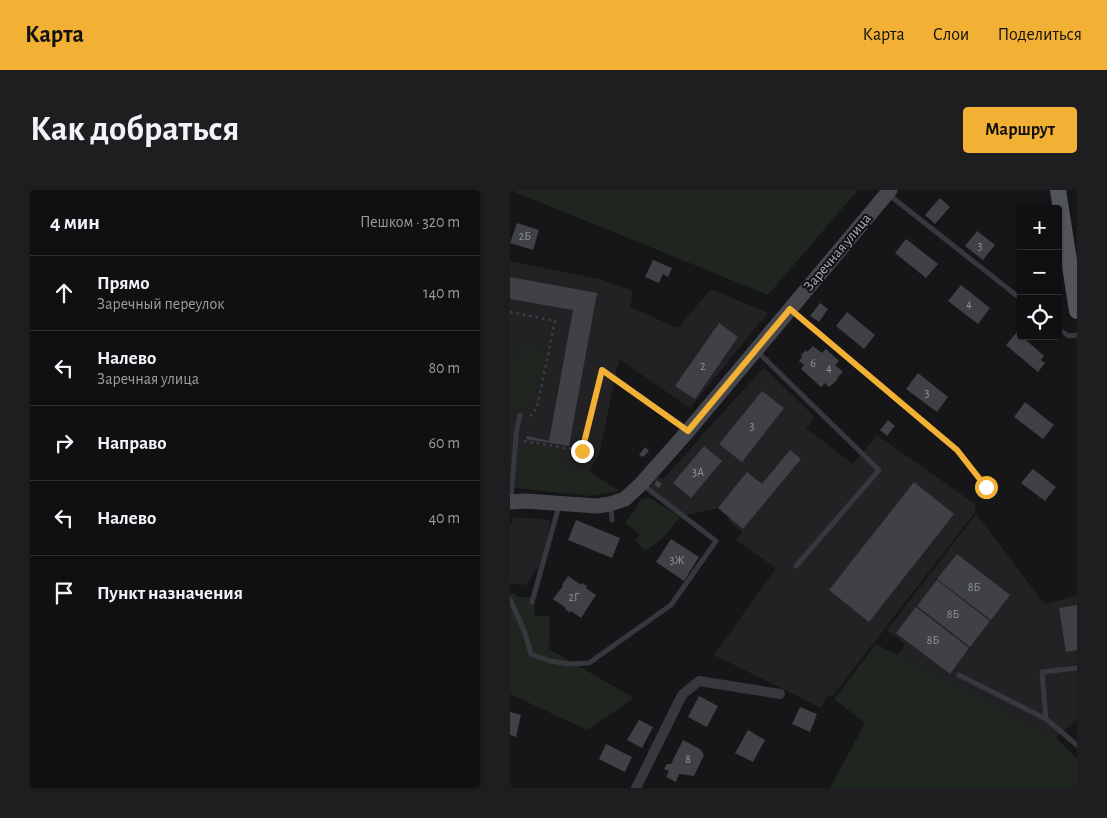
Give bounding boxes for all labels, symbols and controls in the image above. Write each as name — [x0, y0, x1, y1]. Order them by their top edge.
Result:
text: Карта — [25, 23, 84, 47]
text: Карта — [863, 26, 905, 44]
text: Слои — [933, 26, 969, 44]
text: Поделиться — [997, 26, 1082, 44]
button: Маршрут — [963, 107, 1077, 153]
text: Как добраться — [30, 112, 239, 147]
map controls — [1017, 205, 1062, 340]
button: + — [1017, 205, 1062, 250]
street label: Заречная улица — [801, 211, 874, 294]
text: 4 мин — [50, 212, 100, 233]
text: Пешком · 320 m — [360, 214, 460, 230]
house number: 2Б — [519, 230, 531, 242]
house number: 3 — [978, 240, 983, 252]
button: − — [1017, 250, 1062, 295]
text: Прямо — [97, 274, 150, 293]
icon: ahead — [50, 279, 78, 307]
text: 140 m — [423, 285, 460, 301]
button: locate — [1017, 295, 1062, 340]
text: Заречный переулок — [97, 296, 225, 312]
house number: 4 — [966, 298, 972, 310]
text: Налево — [97, 349, 156, 368]
icon: left — [50, 354, 78, 382]
house number: 6 — [810, 357, 816, 369]
text: 80 m — [429, 360, 460, 376]
house number: 2 — [700, 360, 706, 372]
house number: 4 — [826, 362, 832, 374]
text: Заречная улица — [97, 371, 199, 387]
house number: 3 — [925, 387, 930, 399]
house number: 3 — [750, 420, 755, 432]
icon: right — [50, 429, 78, 457]
text: Направо — [97, 434, 167, 453]
text: 60 m — [429, 435, 460, 451]
route end — [571, 440, 594, 463]
house number: 3А — [692, 466, 704, 478]
route start — [975, 476, 998, 499]
icon: left — [50, 504, 78, 532]
text: Налево — [97, 509, 156, 528]
text: 40 m — [428, 510, 460, 526]
house number: 3Ж — [670, 554, 685, 566]
icon: arrive — [50, 579, 78, 607]
house number: 8Б — [968, 581, 980, 593]
text: Пункт назначения — [97, 584, 243, 603]
house number: 2Г — [569, 591, 580, 603]
house number: 8Б — [947, 608, 959, 620]
house number: 8Б — [927, 634, 939, 646]
house number: 8 — [685, 753, 691, 765]

